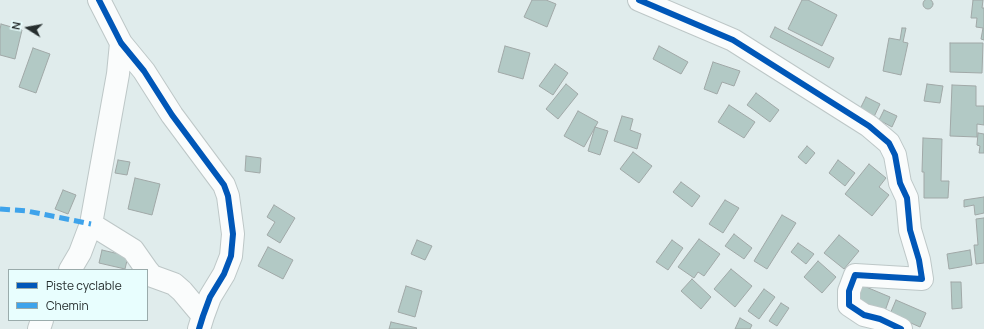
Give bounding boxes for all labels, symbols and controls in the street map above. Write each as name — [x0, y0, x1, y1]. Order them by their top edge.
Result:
north arrow — [8, 8, 48, 48]
text: N — [8, 20, 24, 31]
legend — [8, 269, 148, 321]
text: Piste cyclable — [46, 277, 122, 294]
text: Chemin — [46, 297, 89, 314]

